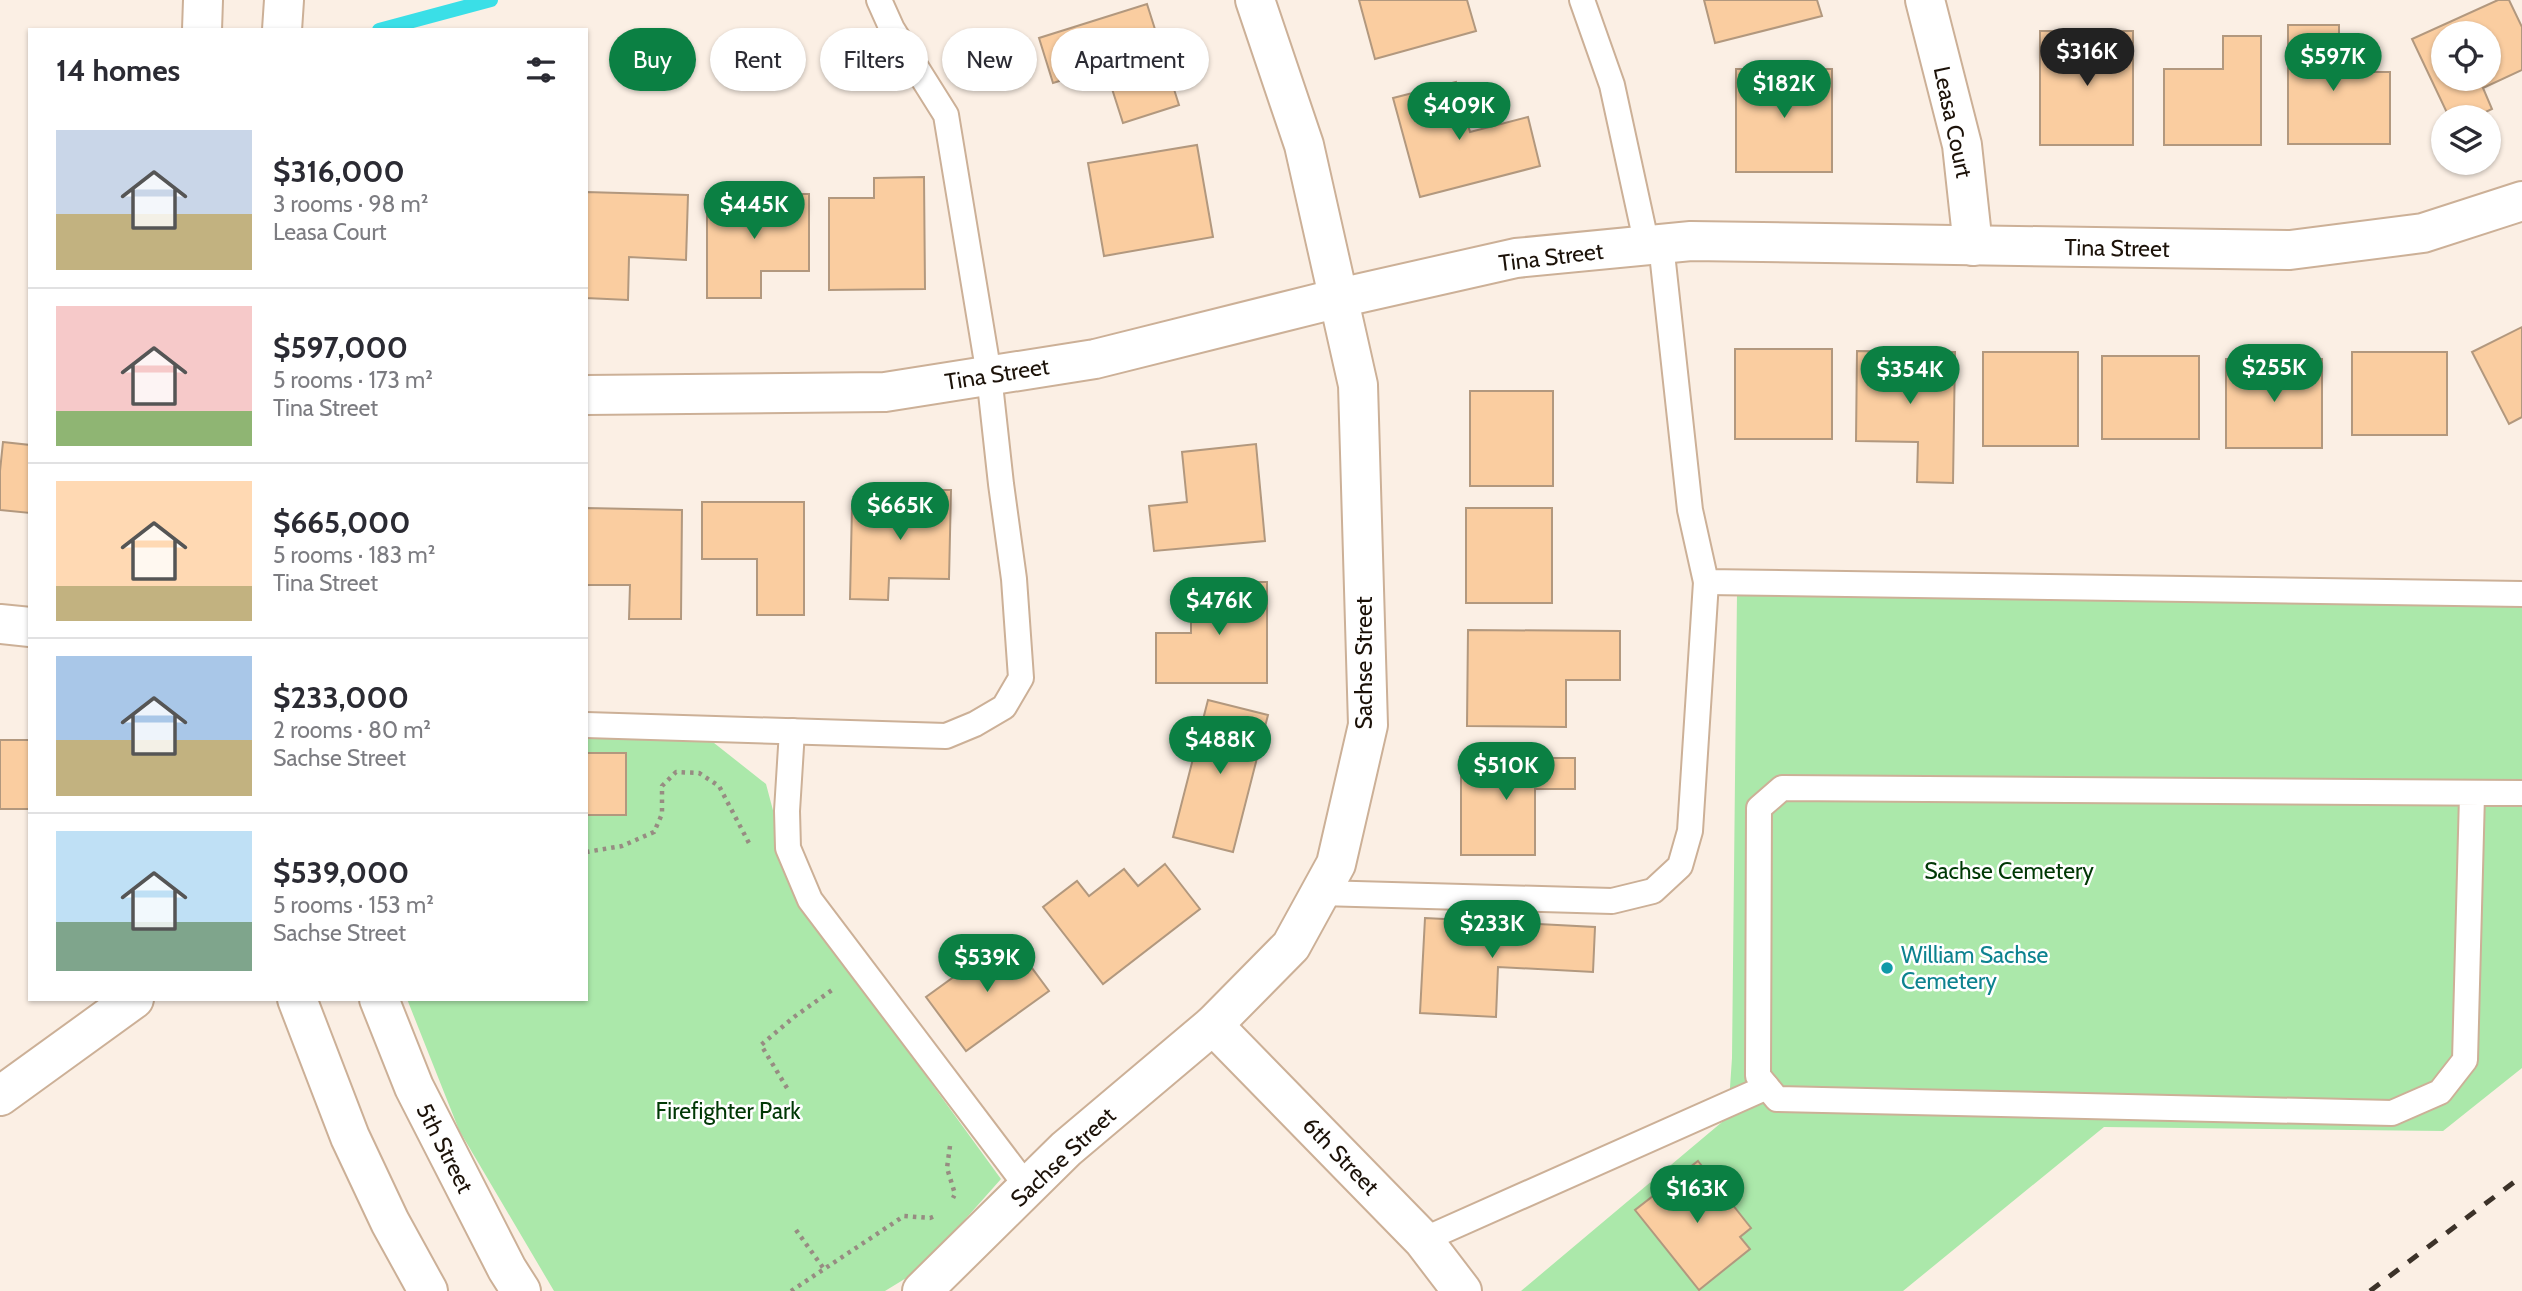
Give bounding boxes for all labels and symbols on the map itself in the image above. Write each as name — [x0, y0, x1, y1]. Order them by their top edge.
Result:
pin: $316K — [2038, 28, 2136, 88]
pin: $597K — [2284, 34, 2382, 93]
pin: $182K — [1735, 60, 1833, 120]
street label: Leasa Court — [1928, 64, 1979, 181]
pin: $409K — [1410, 82, 1508, 142]
pin: $445K — [705, 182, 803, 241]
street label: Tina Street — [2064, 233, 2170, 263]
street label: Tina Street — [1497, 237, 1605, 277]
pin: $255K — [2225, 344, 2323, 404]
pin: $354K — [1861, 346, 1959, 406]
street label: Tina Street — [943, 352, 1051, 396]
pin: $665K — [851, 482, 949, 542]
pin: $476K — [1170, 578, 1268, 637]
street label: Sachse Street — [1350, 596, 1378, 729]
pin: $488K — [1171, 716, 1269, 776]
pin: $510K — [1457, 742, 1555, 802]
park label: Sachse Cemetery — [1924, 857, 2094, 885]
pin: $233K — [1443, 900, 1541, 960]
pin: $539K — [938, 934, 1036, 994]
place label: William Sachse Cemetery — [1901, 941, 2049, 995]
marker: William Sachse Cemetery — [1879, 960, 1895, 976]
park label: Firefighter Park — [655, 1097, 801, 1125]
street label: 5th Street — [411, 1098, 480, 1198]
street label: Sachse Street — [1005, 1101, 1121, 1213]
street label: 6th Street — [1297, 1111, 1385, 1201]
pin: $163K — [1648, 1166, 1746, 1225]

